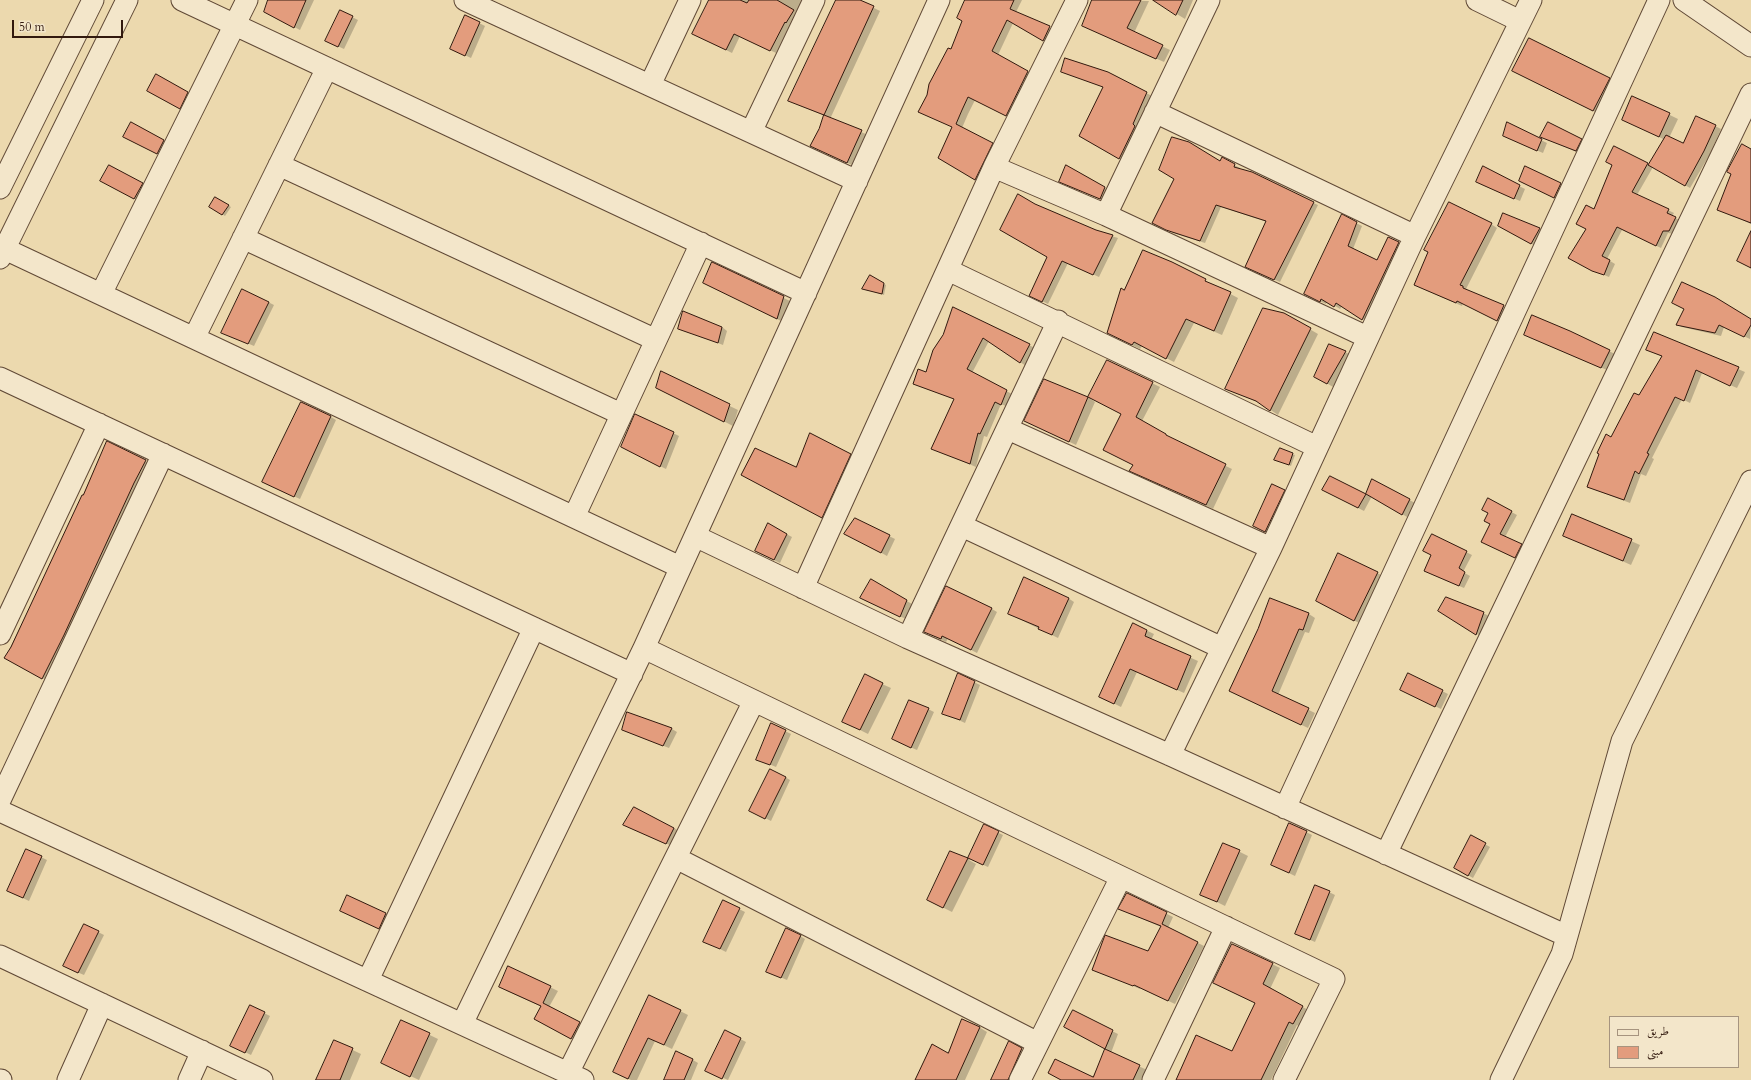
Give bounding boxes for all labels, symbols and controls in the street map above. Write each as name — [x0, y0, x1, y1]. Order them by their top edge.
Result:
scale bar — [14, 12, 125, 38]
text: 50 m — [19, 19, 45, 35]
legend — [1609, 1016, 1739, 1068]
text: طريق — [1647, 1023, 1669, 1039]
text: مبنى — [1647, 1043, 1663, 1059]

